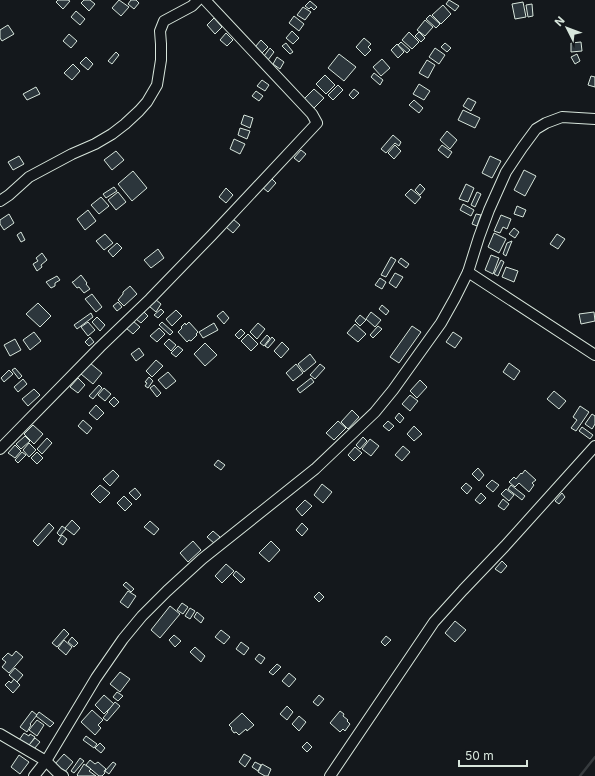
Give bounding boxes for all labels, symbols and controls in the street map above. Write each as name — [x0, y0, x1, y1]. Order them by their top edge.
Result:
north arrow — [547, 8, 587, 48]
text: N — [552, 14, 568, 29]
scale bar — [459, 742, 527, 768]
text: 50 m — [465, 748, 494, 763]

